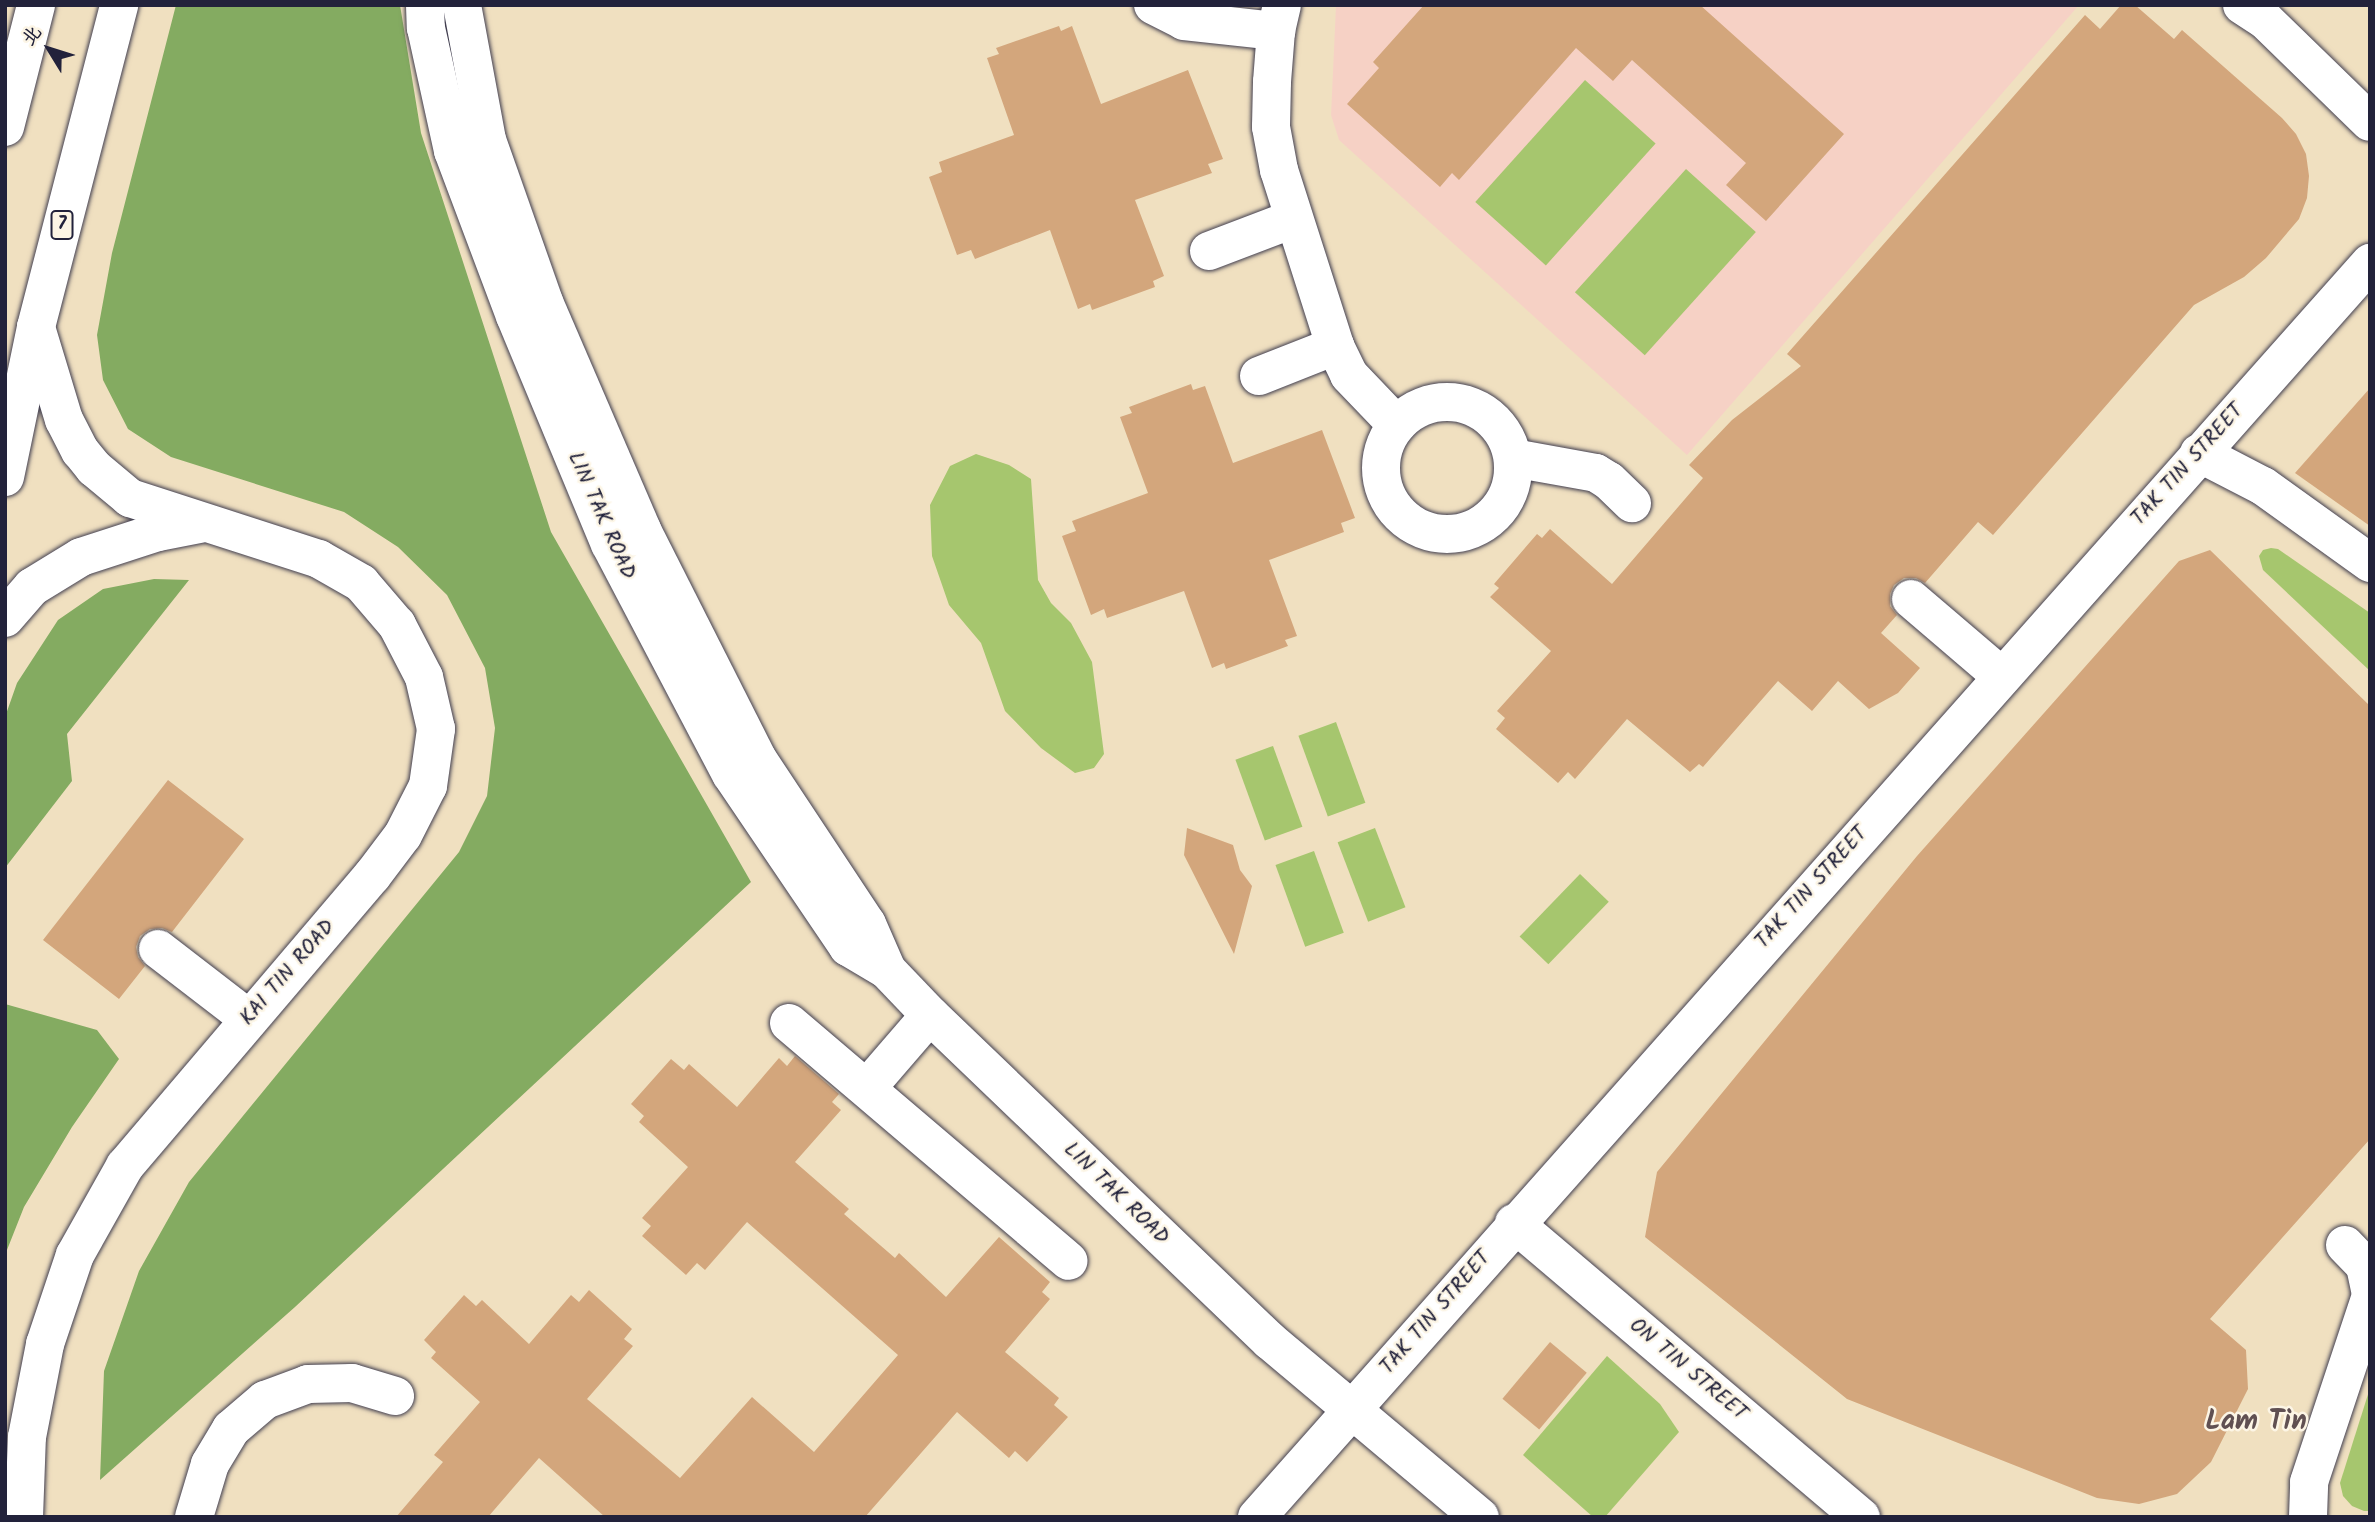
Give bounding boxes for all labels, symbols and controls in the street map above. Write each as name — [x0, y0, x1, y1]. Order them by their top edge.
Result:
north arrow — [14, 14, 84, 84]
text: 北 — [15, 19, 50, 53]
road number: 7 — [50, 210, 74, 241]
street label: TAK TIN STREET — [2127, 399, 2249, 531]
street label: LIN TAK ROAD — [562, 448, 640, 584]
street label: TAK TIN STREET — [1751, 822, 1873, 954]
street label: KAI TIN ROAD — [235, 915, 341, 1031]
street label: LIN TAK ROAD — [1058, 1137, 1174, 1251]
street label: TAK TIN STREET — [1375, 1246, 1497, 1380]
street label: ON TIN STREET — [1624, 1313, 1752, 1427]
district label: Lam Tin — [2205, 1405, 2307, 1439]

